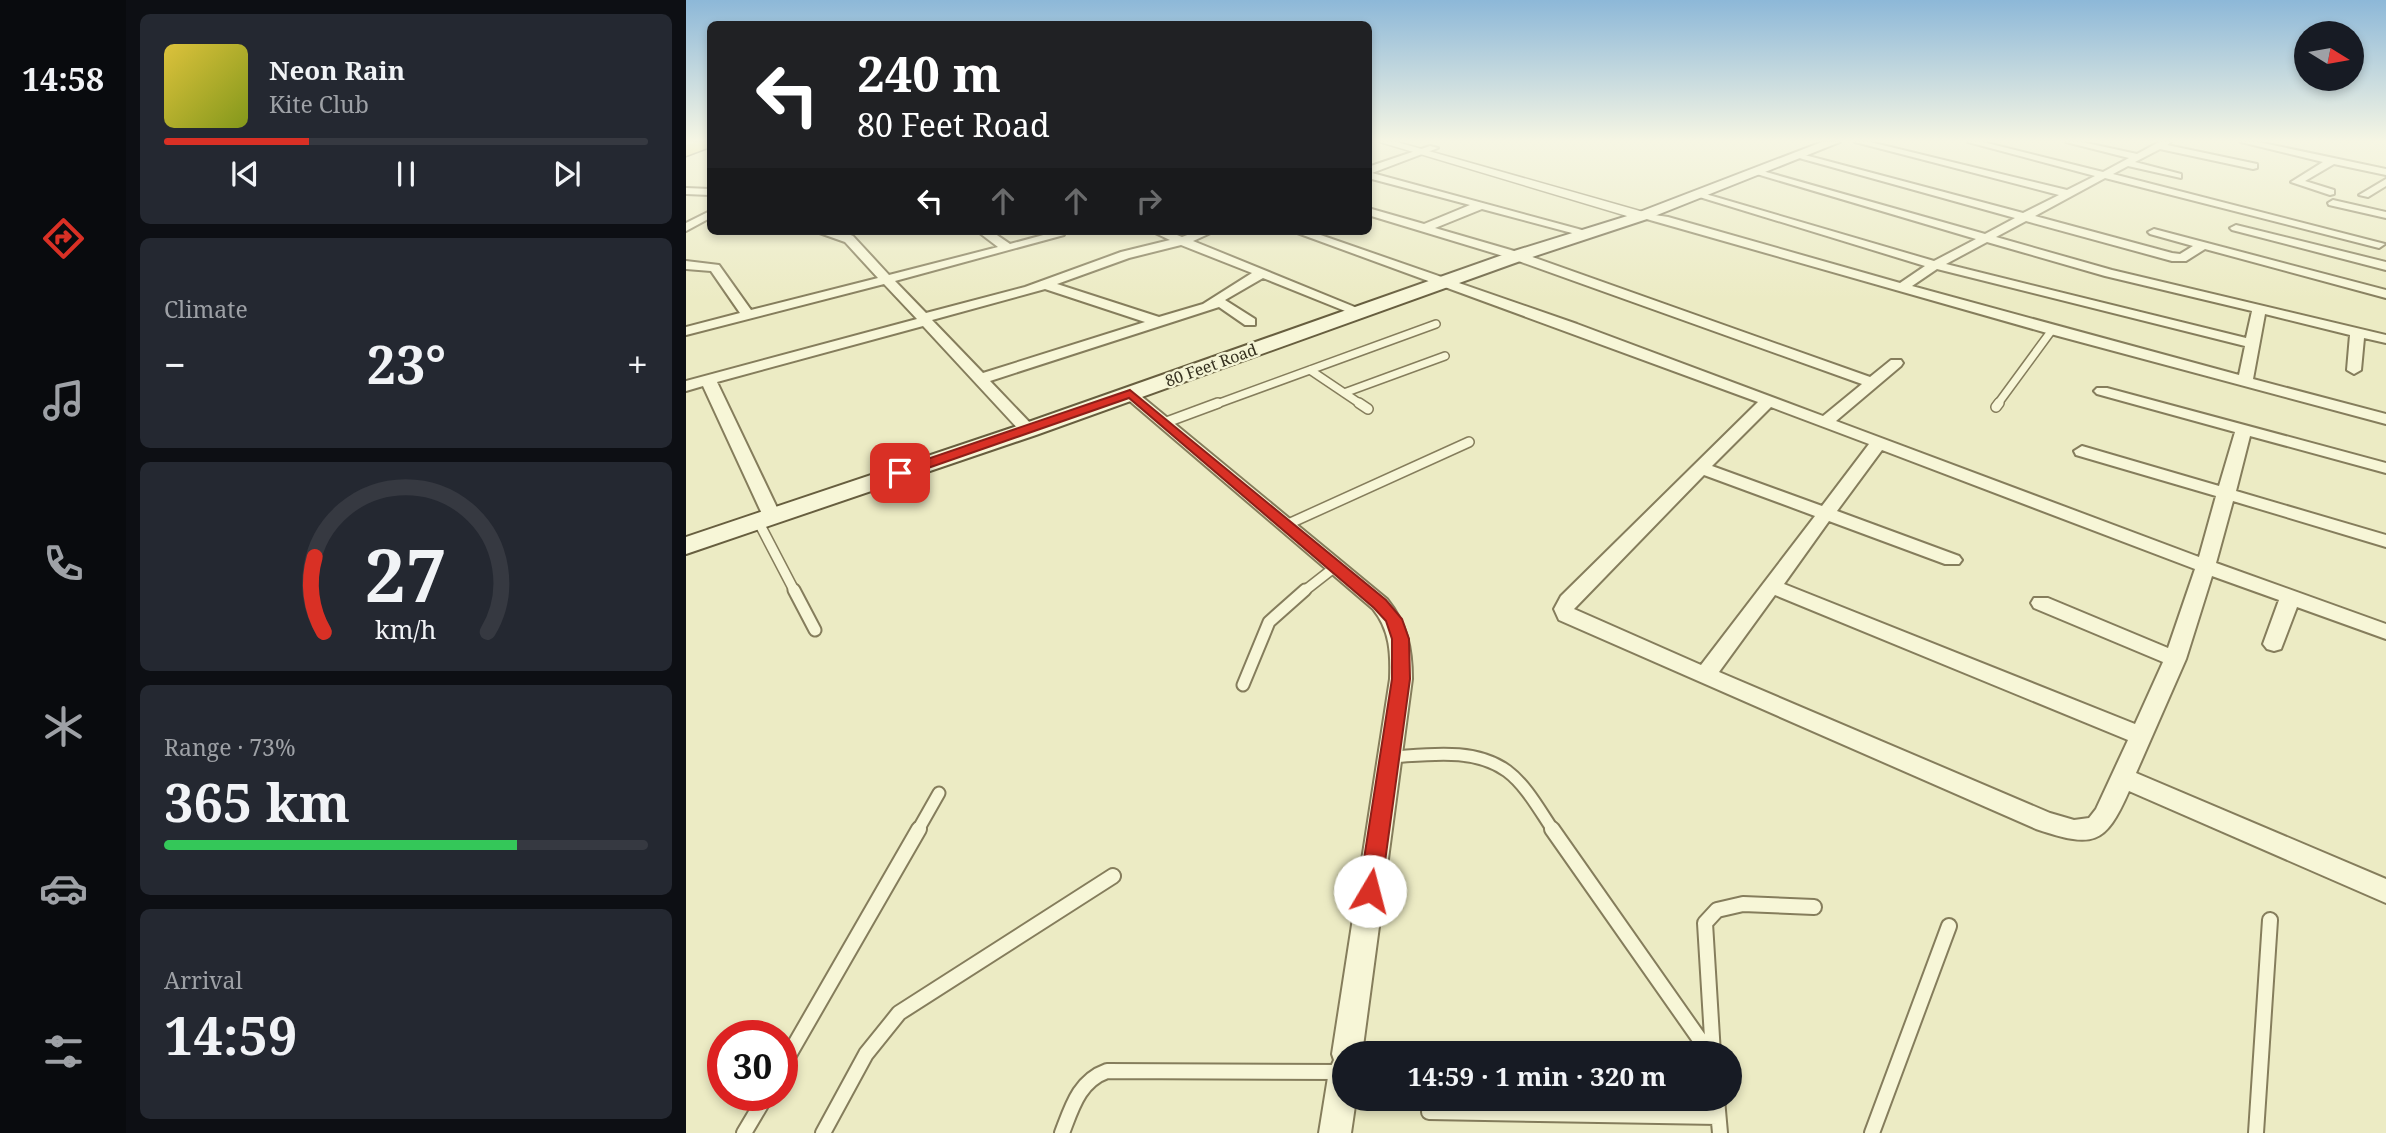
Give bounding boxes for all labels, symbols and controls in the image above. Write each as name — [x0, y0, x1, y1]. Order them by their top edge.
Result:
north arrow — [2294, 21, 2364, 91]
map controls — [2294, 21, 2364, 91]
text: 240 m — [857, 40, 1001, 106]
icon: left — [742, 49, 833, 140]
text: Neon Rain — [269, 52, 405, 88]
text: 14:58 — [22, 57, 104, 100]
text: Kite Club — [269, 88, 369, 120]
text: 80 Feet Road — [857, 103, 1050, 146]
icon: previous — [226, 155, 264, 193]
icon: pause — [387, 155, 425, 193]
icon: next — [548, 155, 586, 193]
icon: left — [911, 182, 949, 220]
icon: ahead — [984, 182, 1022, 220]
icon: ahead — [1057, 182, 1095, 220]
icon: right — [1130, 182, 1168, 220]
icon: directions — [39, 214, 88, 263]
text: Climate — [164, 293, 248, 325]
text: 23° — [367, 328, 446, 399]
text: − — [164, 338, 186, 390]
text: + — [627, 338, 648, 390]
street label: 80 Feet Road — [1162, 338, 1260, 392]
icon: music — [39, 376, 88, 425]
pin — [870, 443, 930, 503]
icon: arrive — [881, 454, 919, 492]
text: 27 — [365, 525, 447, 624]
icon: phone — [39, 539, 88, 588]
text: km/h — [375, 612, 437, 646]
icon: climate — [39, 702, 88, 751]
text: Range · 73% — [164, 731, 296, 763]
text: 365 km — [164, 766, 350, 837]
position arrow — [1333, 854, 1407, 928]
icon: car — [39, 864, 88, 913]
text: Arrival — [164, 964, 243, 996]
text: 14:59 — [164, 999, 297, 1070]
speed limit sign: 30 — [707, 1020, 798, 1111]
icon: filters — [39, 1027, 88, 1076]
text: 14:59 · 1 min · 320 m — [1407, 1058, 1667, 1094]

